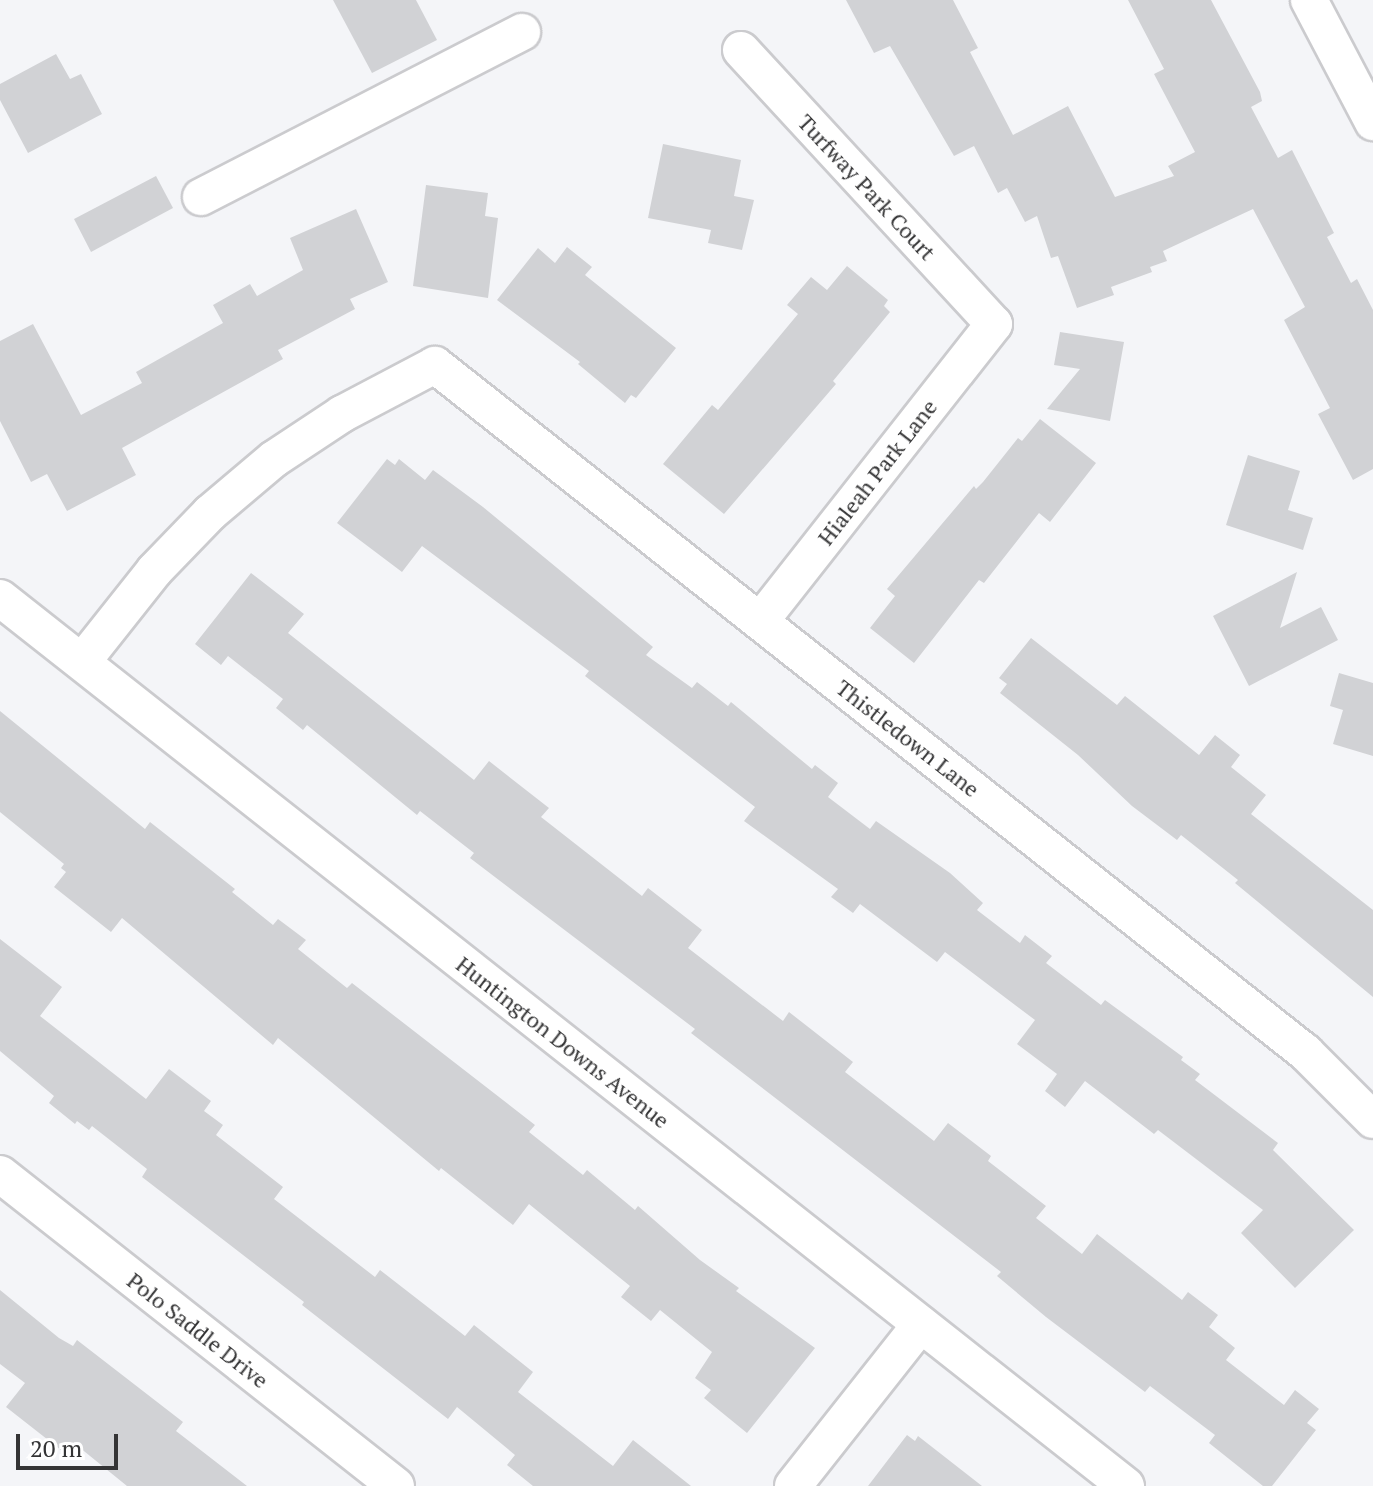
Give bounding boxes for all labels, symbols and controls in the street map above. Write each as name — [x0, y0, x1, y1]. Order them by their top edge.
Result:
street label: Turfway Park Court — [793, 109, 941, 265]
street label: Hialeah Park Lane — [812, 394, 942, 550]
street label: Thistledown Lane — [831, 674, 985, 802]
street label: Huntington Downs Avenue — [451, 951, 675, 1133]
street label: Polo Saddle Drive — [122, 1267, 274, 1393]
scale bar — [20, 1418, 122, 1468]
text: 20 m — [30, 1432, 82, 1464]

